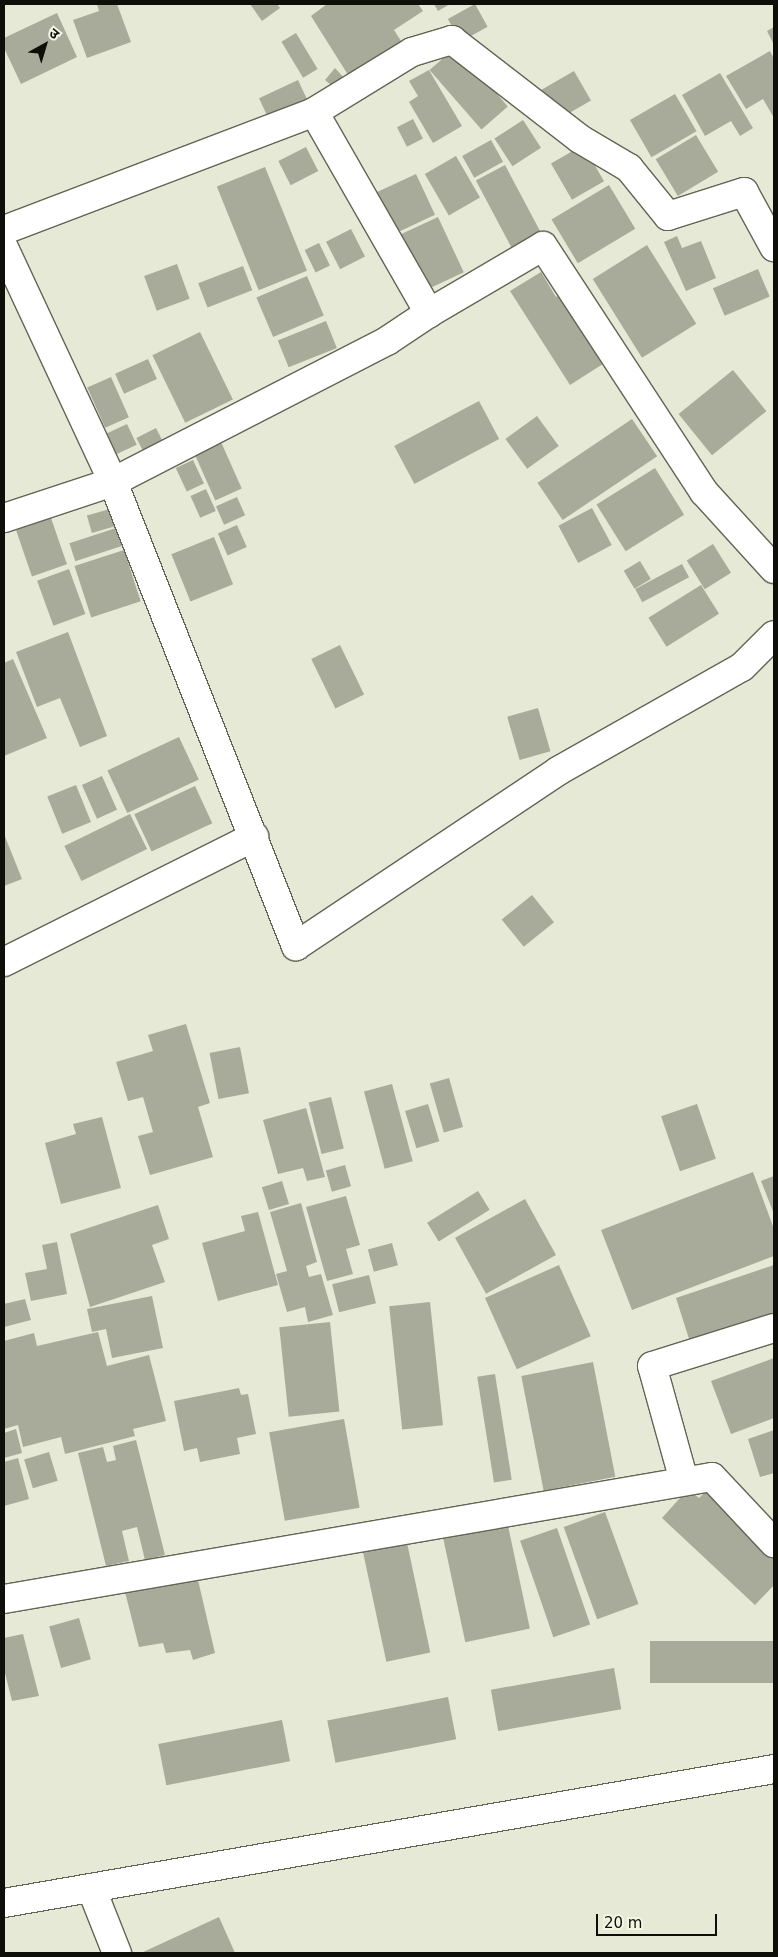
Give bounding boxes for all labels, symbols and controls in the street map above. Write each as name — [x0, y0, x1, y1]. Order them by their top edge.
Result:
north arrow — [20, 20, 70, 70]
text: उ — [46, 25, 63, 42]
scale bar — [598, 1904, 719, 1936]
text: 20 m — [604, 1914, 642, 1932]

